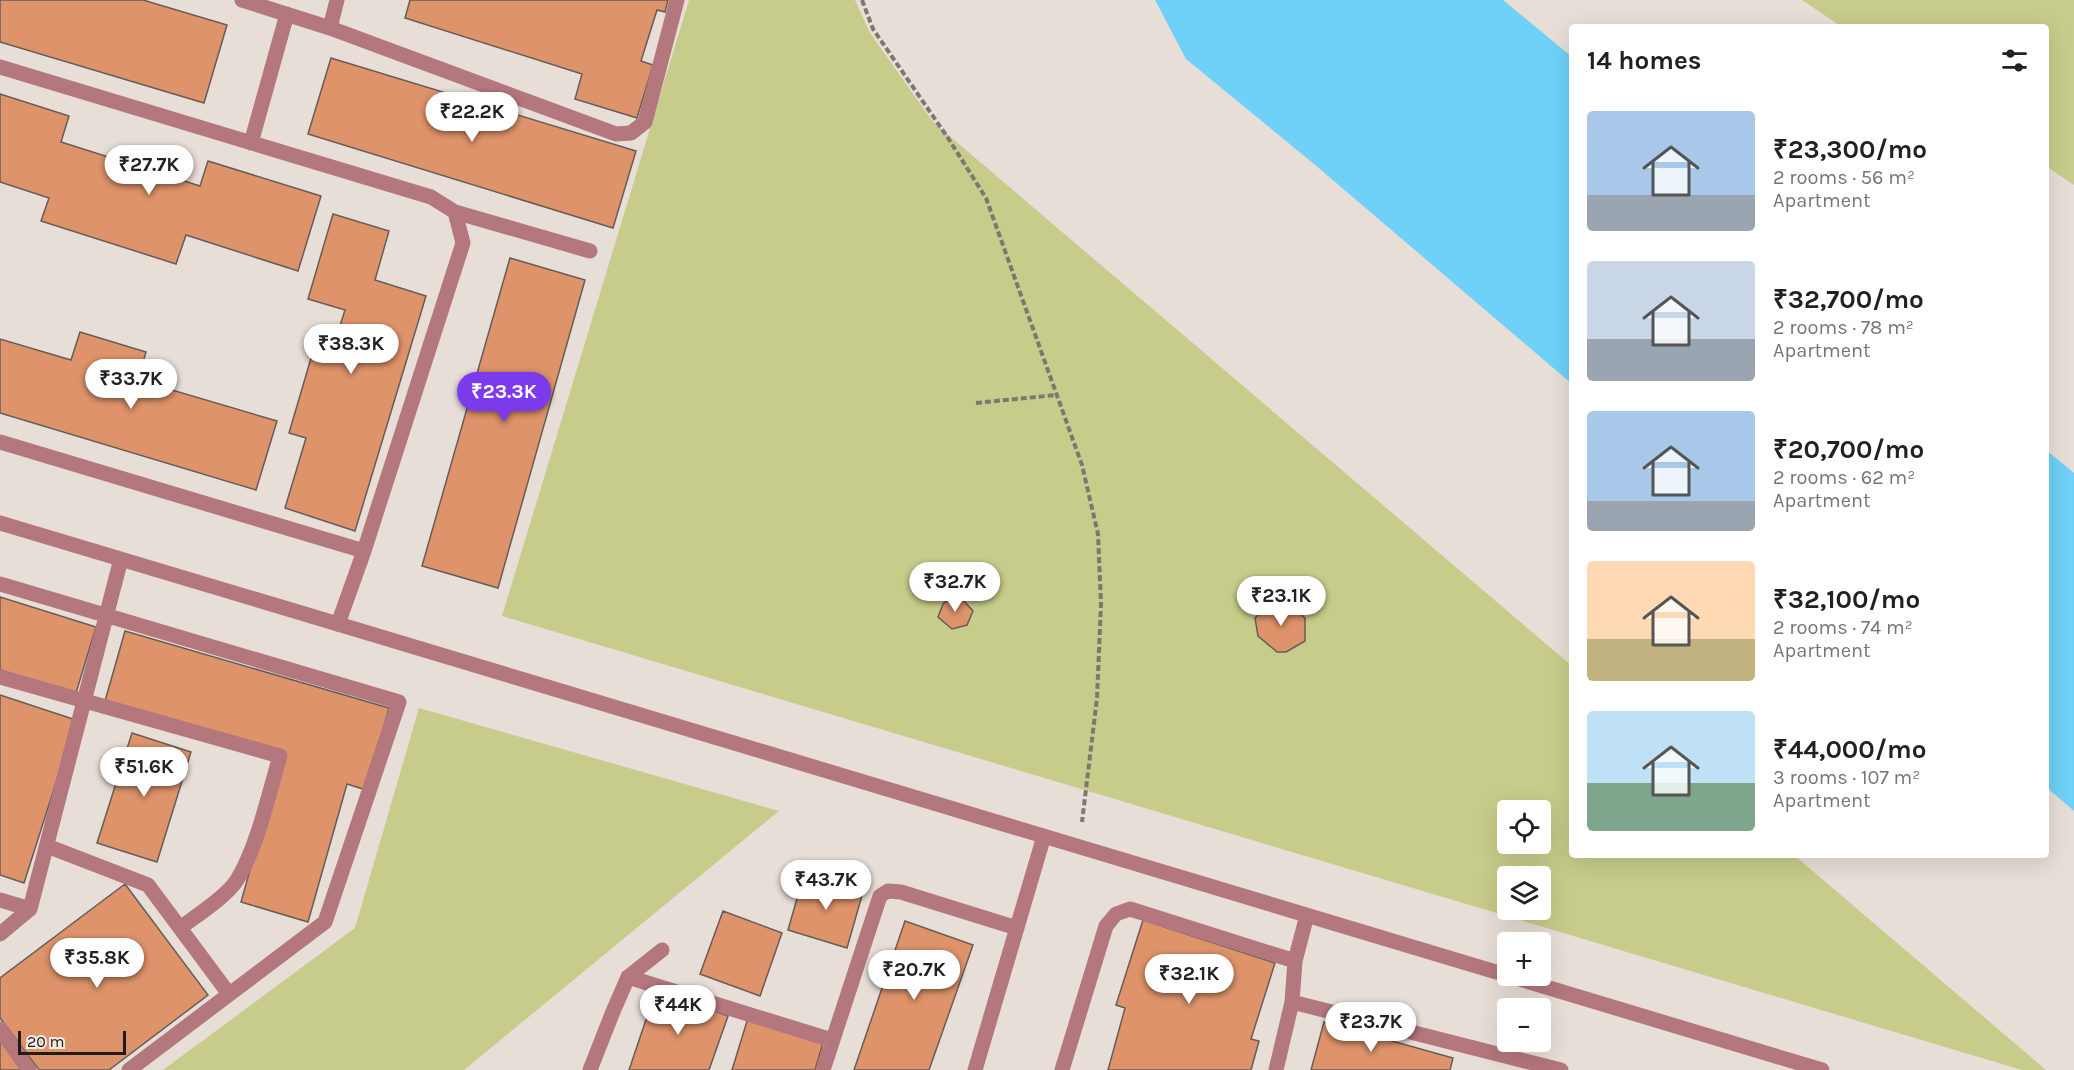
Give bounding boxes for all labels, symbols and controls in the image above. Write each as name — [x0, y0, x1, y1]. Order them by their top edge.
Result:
icon: filters — [1998, 44, 2031, 77]
text: 14 homes — [1587, 45, 1701, 76]
pin: ₹22.2K — [423, 92, 521, 143]
text: ₹22.2K — [439, 100, 505, 123]
text: ₹23,300/mo — [1773, 134, 1927, 165]
icon: home — [1635, 135, 1707, 207]
pin: ₹27.7K — [100, 145, 198, 196]
text: ₹27.7K — [119, 153, 179, 176]
text: 2 rooms · 56 m² — [1773, 166, 1915, 189]
text: Apartment — [1773, 189, 1871, 212]
text: ₹32,700/mo — [1773, 284, 1924, 315]
icon: home — [1635, 285, 1707, 357]
text: 2 rooms · 78 m² — [1773, 316, 1914, 339]
pin: ₹38.3K — [302, 324, 400, 375]
text: ₹38.3K — [318, 332, 384, 355]
text: Apartment — [1773, 339, 1871, 362]
pin: ₹33.7K — [82, 359, 180, 410]
text: ₹33.7K — [99, 367, 163, 390]
pin: ₹23.3K — [455, 372, 553, 423]
text: ₹23.3K — [471, 380, 537, 403]
text: ₹20,700/mo — [1773, 434, 1924, 465]
icon: home — [1635, 435, 1707, 507]
text: 2 rooms · 62 m² — [1773, 466, 1915, 489]
text: Apartment — [1773, 489, 1871, 512]
pin: ₹32.7K — [906, 562, 1004, 613]
text: ₹32.7K — [923, 570, 987, 593]
pin: ₹23.1K — [1232, 576, 1330, 627]
text: ₹23.1K — [1251, 584, 1311, 607]
text: ₹32,100/mo — [1773, 584, 1920, 615]
icon: home — [1635, 585, 1707, 657]
text: 2 rooms · 74 m² — [1773, 616, 1913, 639]
text: Apartment — [1773, 639, 1871, 662]
text: ₹44,000/mo — [1773, 734, 1926, 765]
icon: home — [1635, 735, 1707, 807]
pin: ₹51.6K — [95, 747, 193, 798]
text: ₹51.6K — [114, 755, 174, 778]
text: 3 rooms · 107 m² — [1773, 766, 1920, 789]
text: Apartment — [1773, 789, 1871, 812]
map controls — [1497, 800, 1551, 1052]
button: locate — [1497, 800, 1551, 854]
pin: ₹43.7K — [777, 860, 875, 911]
button: layers — [1497, 866, 1551, 920]
text: ₹43.7K — [794, 868, 858, 891]
button: + — [1497, 932, 1551, 986]
pin: ₹35.8K — [48, 938, 146, 989]
text: ₹35.8K — [64, 946, 130, 969]
pin: ₹20.7K — [865, 950, 963, 1001]
pin: ₹32.1K — [1140, 954, 1238, 1005]
text: ₹20.7K — [882, 958, 946, 981]
text: ₹32.1K — [1159, 962, 1219, 985]
pin: ₹44K — [642, 985, 714, 1036]
text: ₹44K — [654, 993, 702, 1016]
button: − — [1497, 998, 1551, 1052]
pin: ₹23.7K — [1322, 1002, 1420, 1053]
text: ₹23.7K — [1339, 1010, 1403, 1033]
scale bar — [18, 1028, 126, 1056]
text: 20 m — [27, 1032, 65, 1051]

